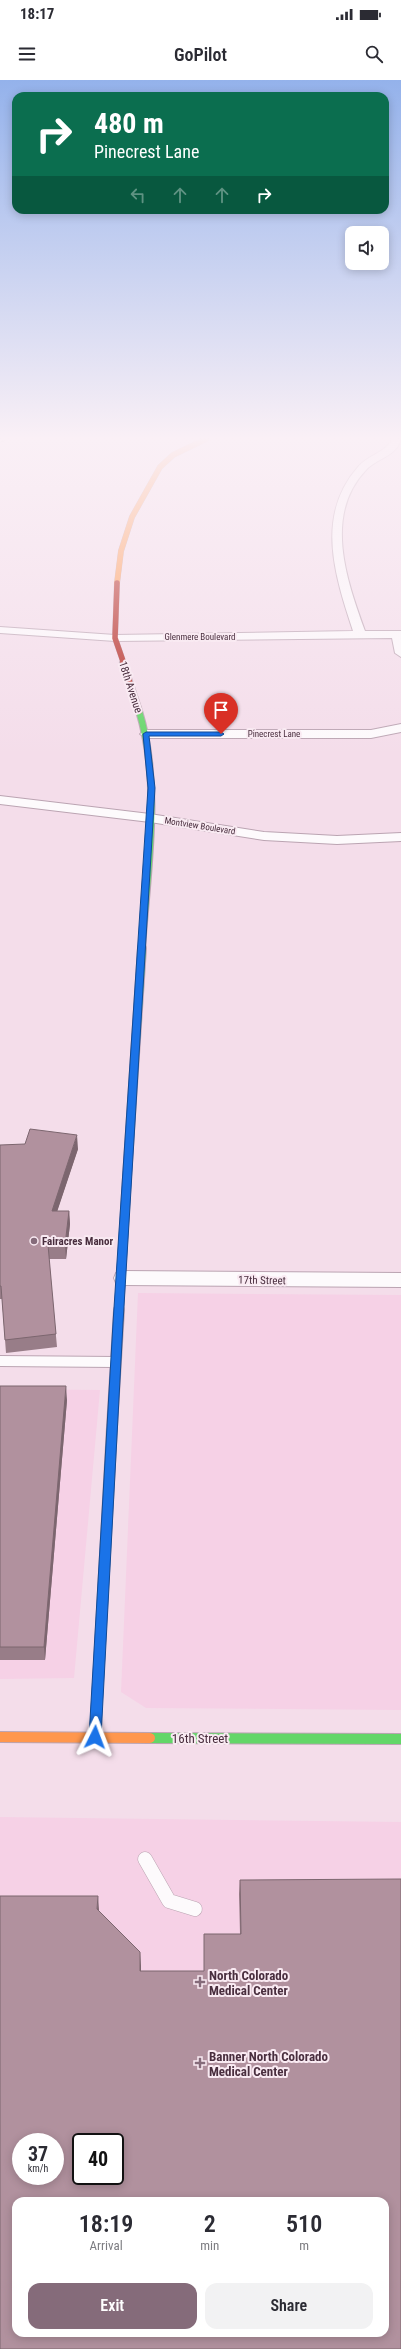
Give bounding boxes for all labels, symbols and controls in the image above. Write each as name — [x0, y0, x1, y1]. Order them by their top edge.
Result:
text: 18:17 — [20, 5, 54, 23]
icon: menu — [16, 43, 38, 65]
icon: search — [363, 43, 385, 65]
text: GoPilot — [174, 44, 227, 65]
text: 480 m — [94, 107, 164, 140]
icon: right — [28, 108, 80, 160]
text: Pinecrest Lane — [94, 141, 199, 162]
icon: left — [127, 184, 149, 206]
icon: ahead — [169, 184, 191, 206]
icon: ahead — [211, 184, 233, 206]
icon: right — [253, 184, 275, 206]
map controls — [345, 226, 389, 270]
button: sound — [345, 226, 389, 270]
street label: Glenmere Boulevard — [164, 632, 236, 642]
street label: 18th Avenue — [116, 660, 145, 715]
pin — [204, 693, 238, 734]
icon: arrive — [210, 699, 232, 721]
street label: Pinecrest Lane — [248, 729, 300, 739]
street label: Montview Boulevard — [164, 815, 236, 837]
place label: Fairacres Manor — [42, 1235, 113, 1248]
marker: Fairacres Manor — [29, 1236, 39, 1246]
street label: 17th Street — [238, 1274, 286, 1287]
position arrow — [74, 1716, 116, 1758]
street label: 16th Street — [172, 1731, 228, 1746]
place label: North Colorado Medical Center — [209, 1968, 289, 1998]
marker: North Colorado Medical Center — [194, 1976, 206, 1988]
place label: Banner North Colorado Medical Center — [209, 2049, 328, 2079]
marker: Banner North Colorado Medical Center — [194, 2057, 206, 2069]
speed limit sign: 40 — [72, 2133, 124, 2185]
text: 37 — [28, 2142, 48, 2166]
text: km/h — [28, 2163, 48, 2174]
text: 18:19 — [79, 2210, 133, 2238]
text: 2 — [204, 2210, 216, 2238]
text: 510 — [286, 2210, 322, 2238]
text: Arrival — [90, 2238, 123, 2253]
text: min — [200, 2238, 219, 2253]
text: m — [299, 2238, 309, 2253]
button: Exit — [28, 2283, 197, 2329]
button: Share — [205, 2283, 373, 2329]

